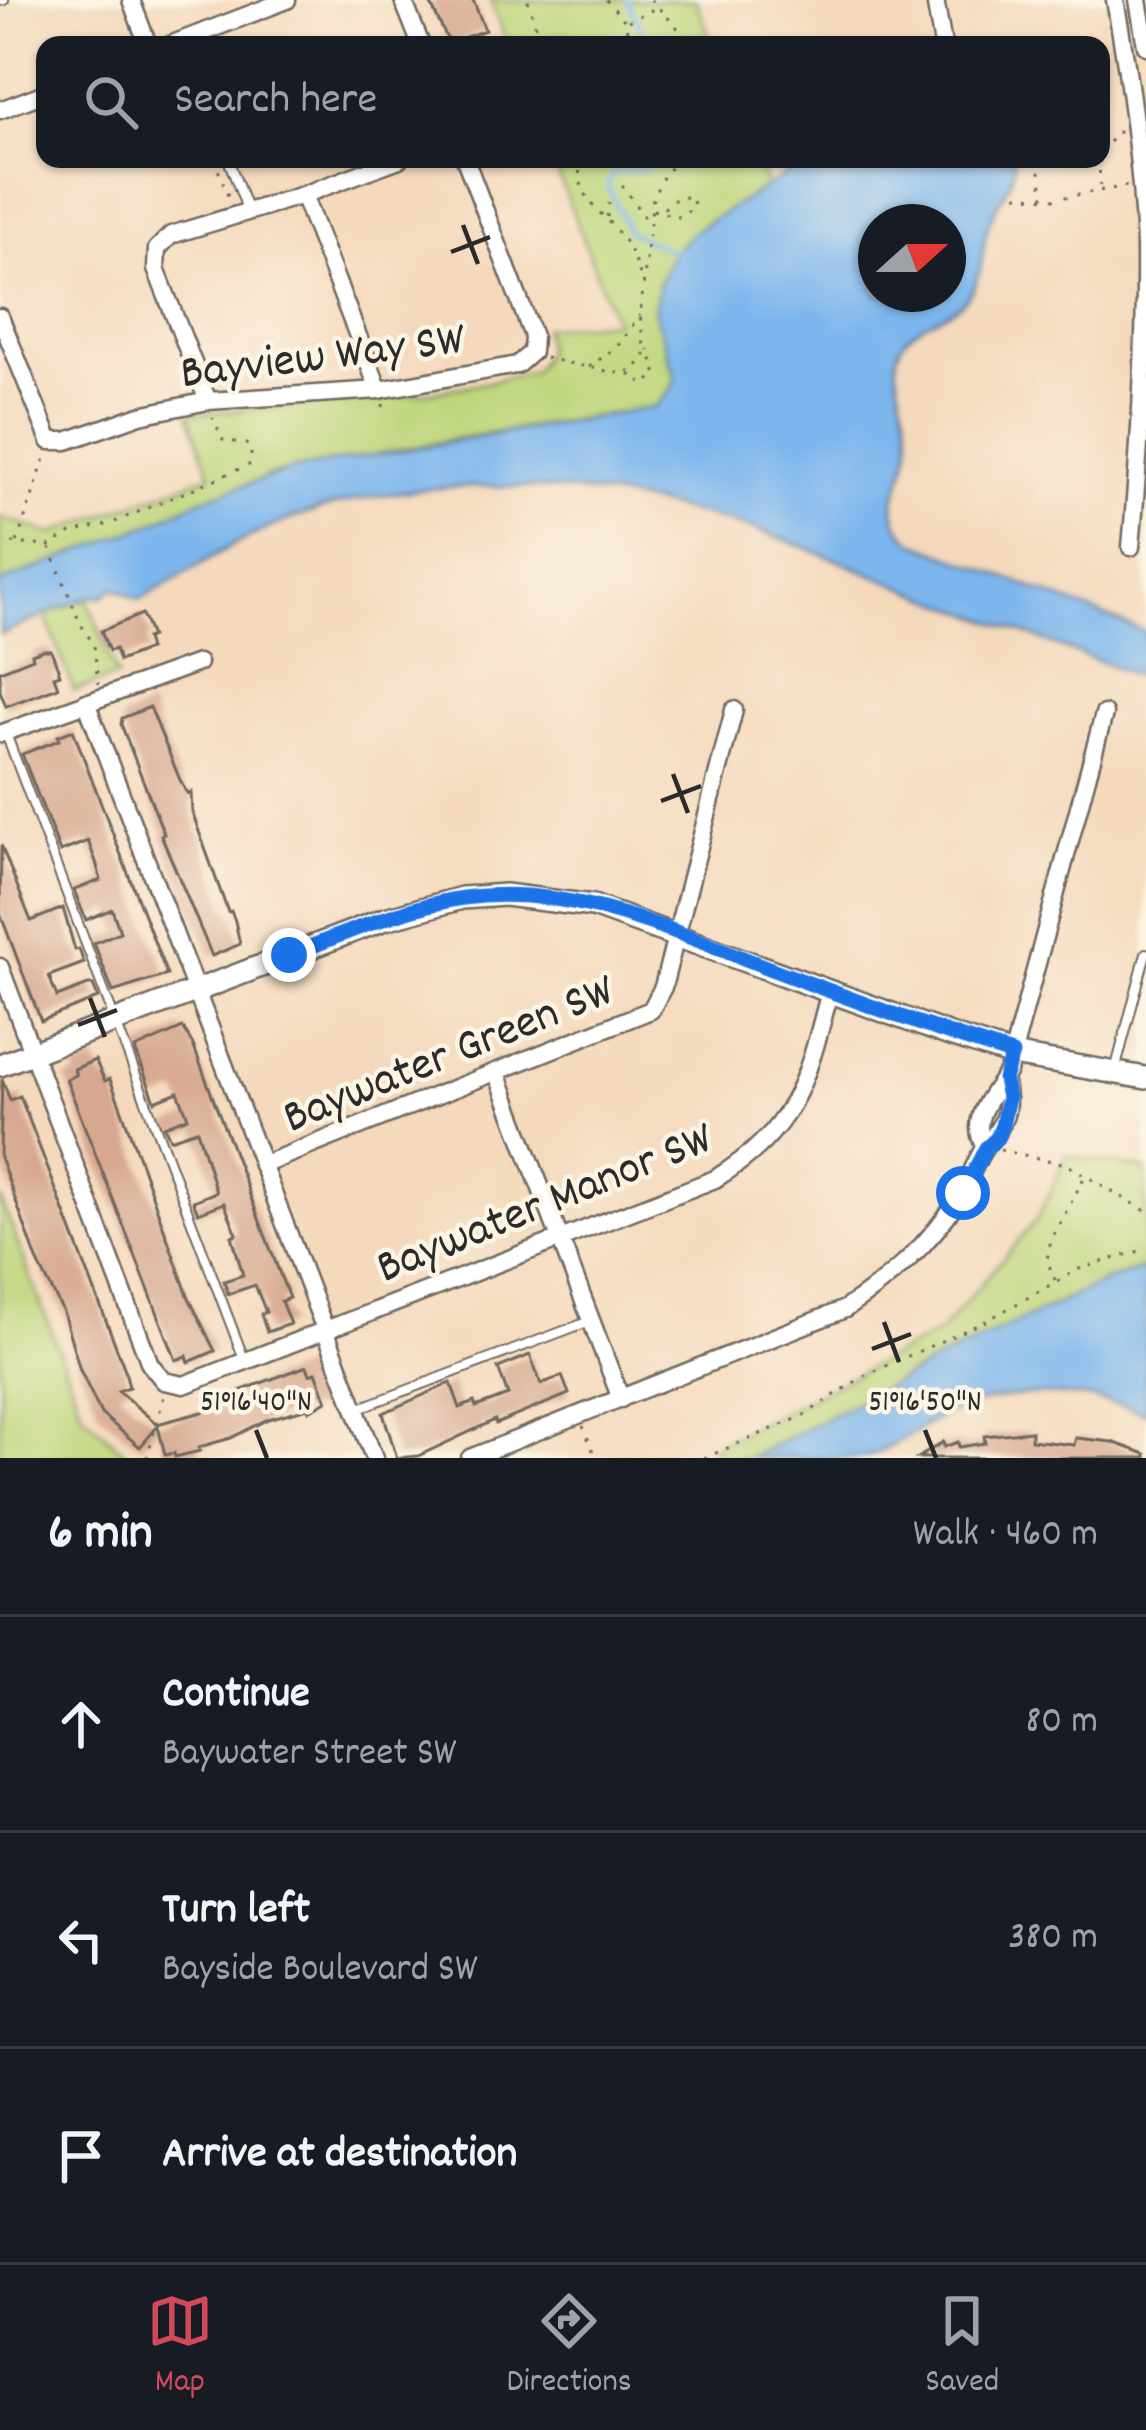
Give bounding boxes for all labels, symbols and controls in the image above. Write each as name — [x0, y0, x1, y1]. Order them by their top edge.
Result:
search box — [36, 36, 1110, 168]
icon: search — [78, 69, 144, 135]
text: Search here — [174, 70, 377, 134]
north arrow — [858, 204, 966, 312]
street label: Bayview Way SW — [177, 308, 469, 411]
route end — [262, 928, 316, 982]
street label: Baywater Green SW — [274, 959, 626, 1155]
street label: Baywater Manor SW — [367, 1107, 725, 1305]
route start — [936, 1166, 990, 1220]
text: 51°16'40"N — [200, 1383, 312, 1426]
text: 51°16'50"N — [868, 1383, 982, 1426]
text: 6 min — [48, 1500, 153, 1572]
text: Walk · 460 m — [913, 1509, 1098, 1564]
text: Continue — [162, 1664, 310, 1728]
icon: ahead — [48, 1691, 114, 1757]
text: 80 m — [1025, 1696, 1098, 1751]
text: Baywater Street SW — [162, 1728, 456, 1783]
text: Turn left — [162, 1880, 310, 1944]
icon: left — [48, 1907, 114, 1973]
text: 380 m — [1008, 1912, 1098, 1967]
text: Bayside Boulevard SW — [162, 1944, 477, 1999]
icon: arrive — [48, 2123, 114, 2189]
text: Arrive at destination — [162, 2124, 517, 2188]
tab: Map — [147, 2288, 213, 2407]
tab: Directions — [507, 2288, 632, 2407]
tab: Saved — [925, 2288, 999, 2407]

